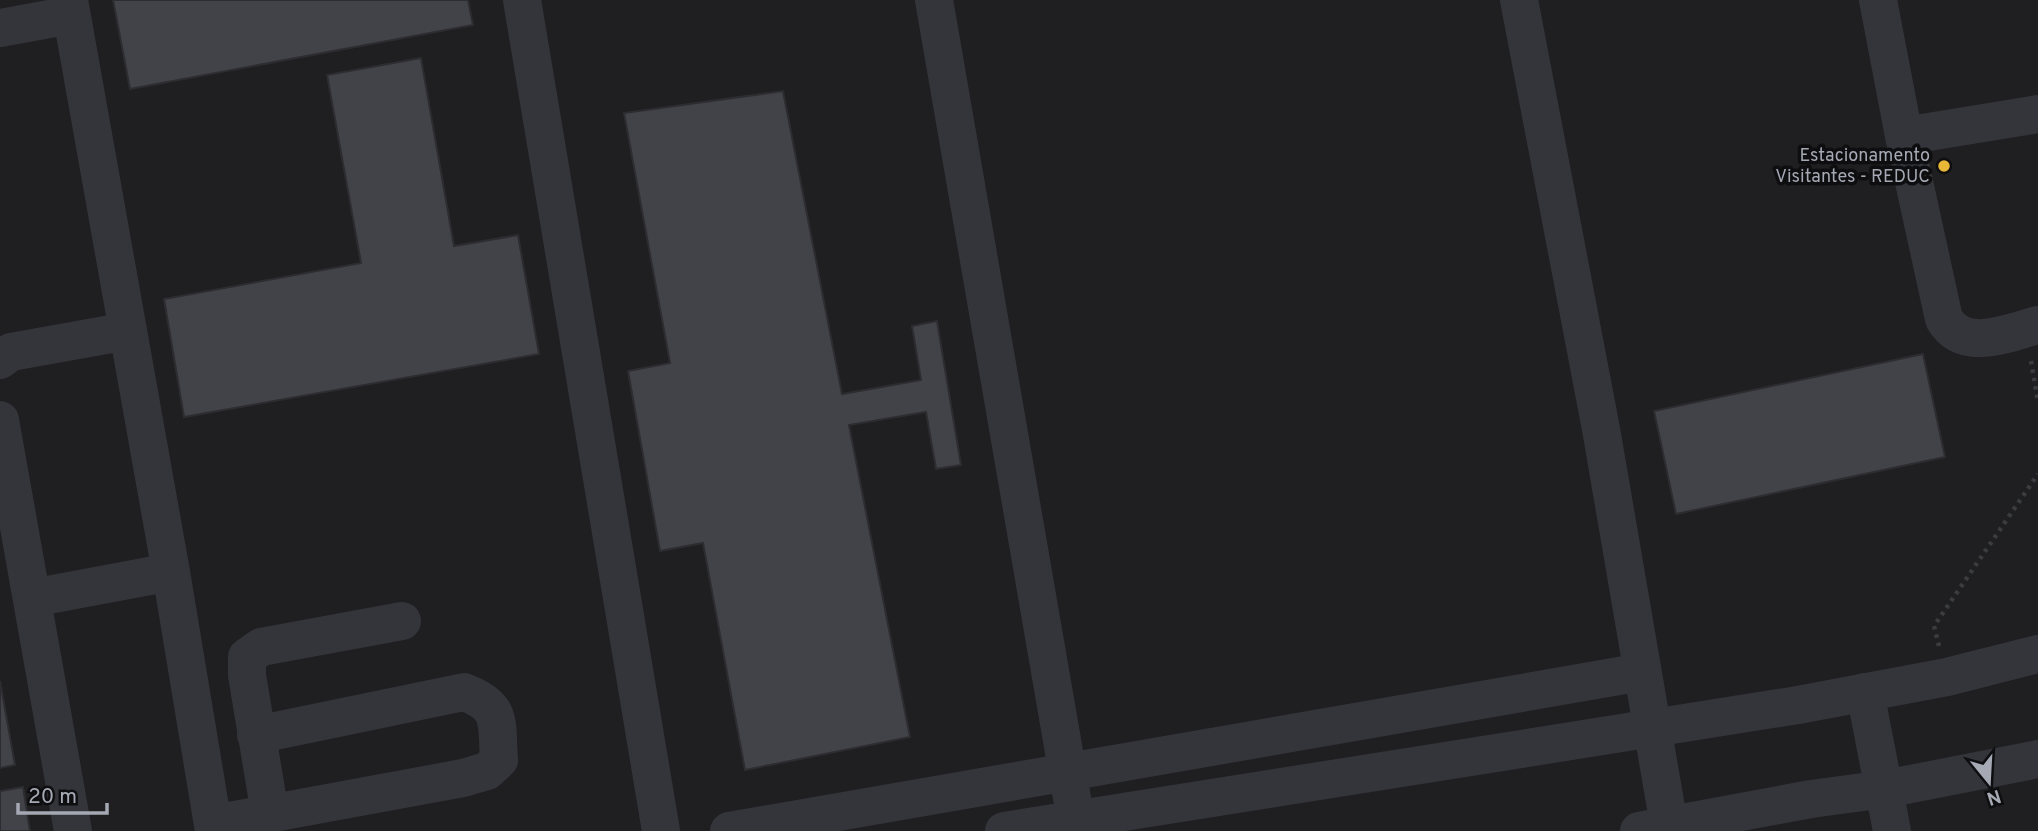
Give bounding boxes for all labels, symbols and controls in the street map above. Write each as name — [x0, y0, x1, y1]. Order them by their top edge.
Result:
place label: Estacionamento Visitantes - REDUC — [1775, 145, 1930, 189]
marker: Estacionamento Visitantes - REDUC — [1936, 158, 1952, 174]
north arrow — [1954, 747, 2024, 817]
scale bar — [18, 772, 107, 816]
text: N — [1983, 783, 2004, 810]
text: 20 m — [28, 784, 77, 811]

